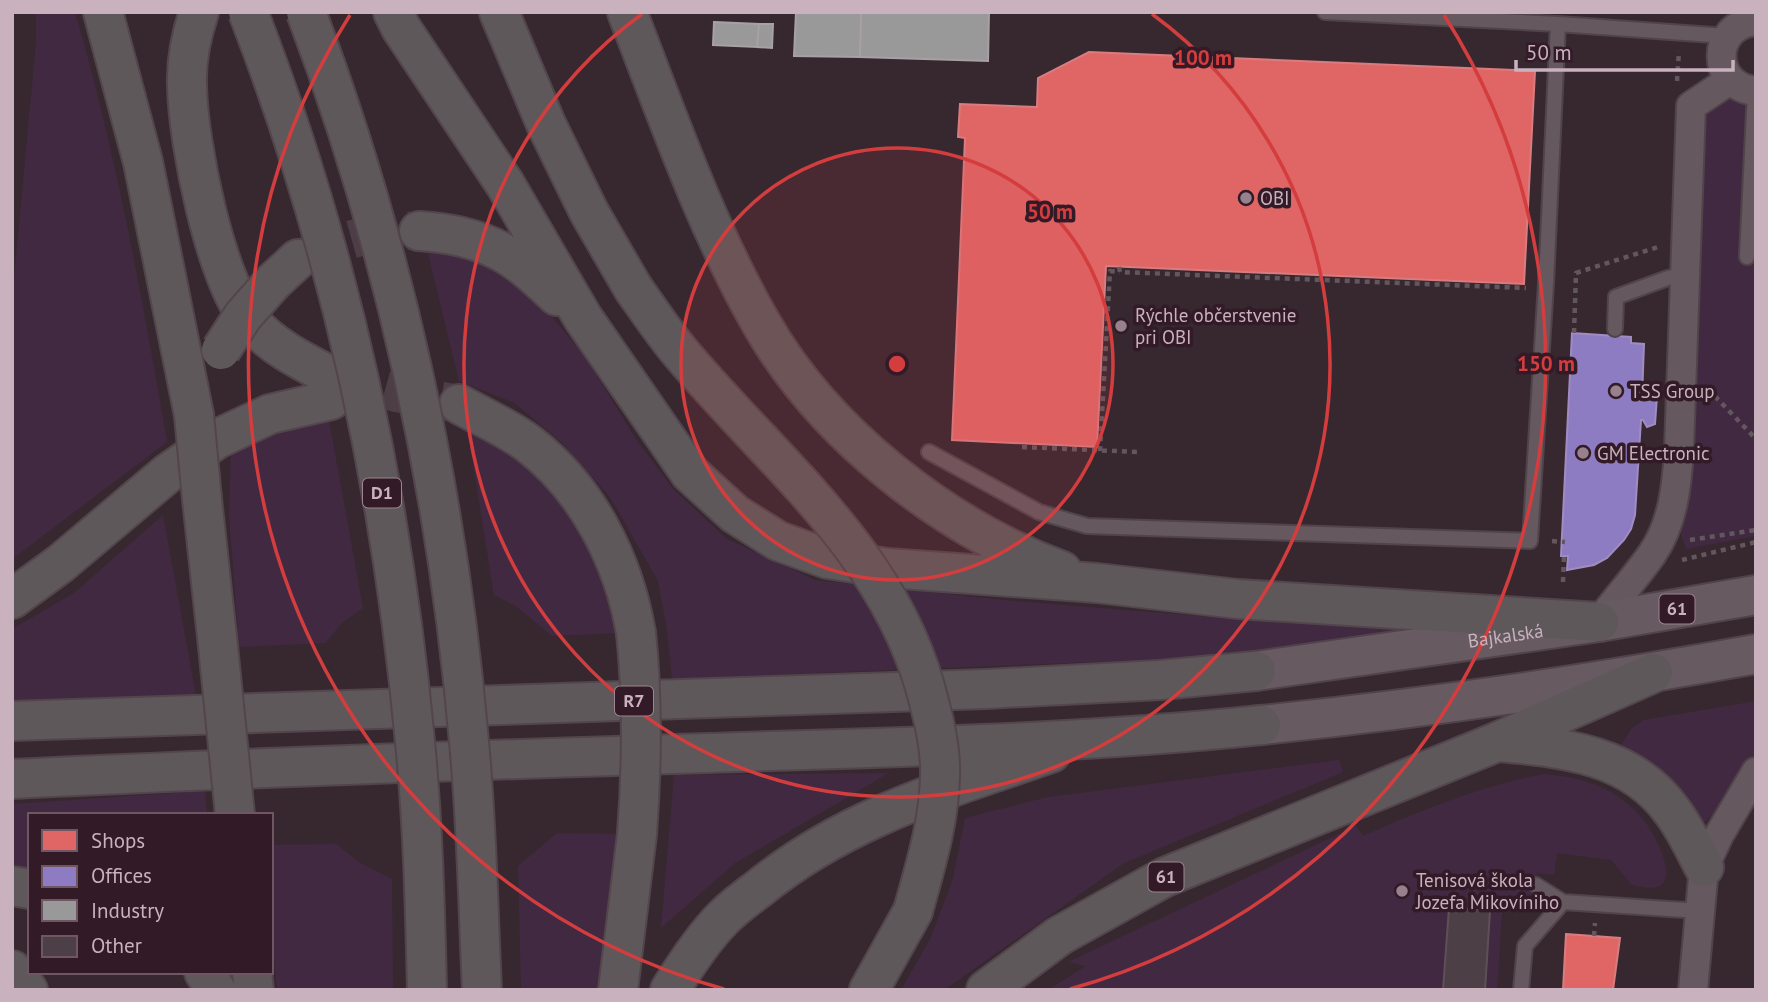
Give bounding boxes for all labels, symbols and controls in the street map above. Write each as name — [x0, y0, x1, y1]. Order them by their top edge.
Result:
scale bar — [1516, 28, 1733, 72]
text: 50 m — [1526, 39, 1572, 66]
text: 100 m — [1174, 44, 1232, 71]
place label: OBI — [1260, 186, 1290, 210]
marker: OBI — [1238, 190, 1254, 206]
text: 50 m — [1027, 198, 1073, 225]
place label: Rýchle občerstvenie pri OBI — [1135, 303, 1296, 349]
marker: Rýchle občerstvenie pri OBI — [1113, 318, 1129, 334]
text: 150 m — [1517, 350, 1575, 377]
centre of rings — [885, 352, 909, 376]
place label: TSS Group — [1630, 379, 1715, 403]
marker: TSS Group — [1608, 383, 1624, 399]
place label: GM Electronic — [1597, 441, 1710, 465]
marker: GM Electronic — [1575, 445, 1591, 461]
road number: D1 — [363, 478, 401, 508]
road number: 61 — [1660, 594, 1694, 624]
street label: Bajkalská — [1466, 618, 1545, 653]
road number: R7 — [615, 686, 653, 716]
legend — [28, 813, 273, 974]
text: Shops — [91, 827, 145, 854]
text: Offices — [91, 862, 152, 889]
road number: 61 — [1148, 862, 1184, 892]
place label: Tenisová škola Jozefa Mikovíniho — [1415, 868, 1559, 914]
marker: Tenisová škola Jozefa Mikovíniho — [1394, 883, 1410, 899]
text: Industry — [91, 897, 164, 924]
text: Other — [91, 932, 142, 959]

